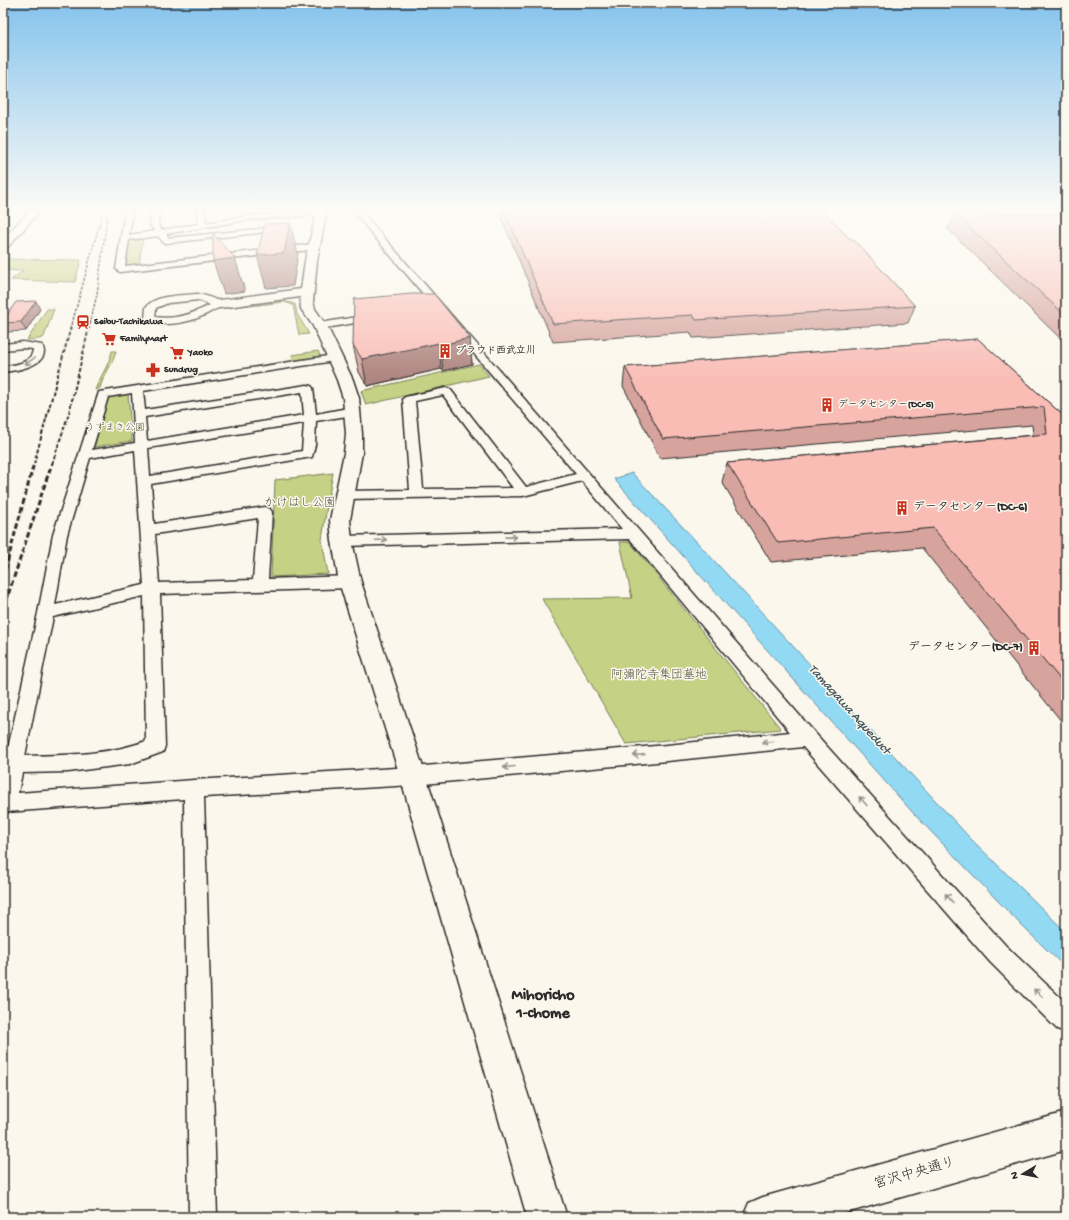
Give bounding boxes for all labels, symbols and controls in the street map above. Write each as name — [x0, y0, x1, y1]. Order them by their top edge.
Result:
station icon: Seibu-Tachikawa — [75, 314, 91, 330]
place label: Seibu-Tachikawa — [94, 316, 164, 328]
supermarket icon: FamilyMart — [101, 331, 117, 347]
place label: FamilyMart — [119, 333, 168, 345]
building icon: プラウド西武立川 — [437, 343, 453, 359]
supermarket icon: Yaoko — [169, 345, 185, 361]
place label: プラウド西武立川 — [456, 345, 536, 357]
place label: Yaoko — [187, 347, 214, 359]
one-way arrow — [24, 357, 35, 366]
pharmacy icon: Sundrug — [145, 362, 161, 378]
place label: Sundrug — [164, 364, 198, 376]
building icon: データセンター(DC-5) — [819, 397, 835, 413]
place label: データセンター(DC-5) — [838, 399, 934, 411]
park label: うずまき公園 — [85, 422, 145, 434]
park label: かけはし公園 — [264, 496, 336, 511]
building icon: データセンター(DC-6) — [894, 500, 910, 516]
place label: データセンター(DC-6) — [913, 501, 1028, 515]
one-way arrow — [504, 533, 517, 541]
one-way arrow — [374, 537, 387, 544]
building icon: データセンター(DC-7) — [1026, 640, 1042, 656]
place label: データセンター(DC-7) — [908, 641, 1023, 655]
water label: Tamagawa Aqueduct — [805, 662, 895, 760]
park label: 阿彌陀寺集団墓地 — [611, 668, 707, 683]
one-way arrow — [762, 738, 775, 746]
one-way arrow — [633, 752, 646, 759]
one-way arrow — [503, 763, 516, 771]
one-way arrow — [858, 796, 868, 806]
one-way arrow — [945, 894, 954, 904]
district label: Mihoricho 1-chome — [512, 987, 575, 1024]
one-way arrow — [1033, 988, 1043, 998]
street label: 宮沢中央通り — [872, 1154, 958, 1194]
north arrow — [1003, 1154, 1043, 1194]
text: N — [1009, 1171, 1022, 1180]

